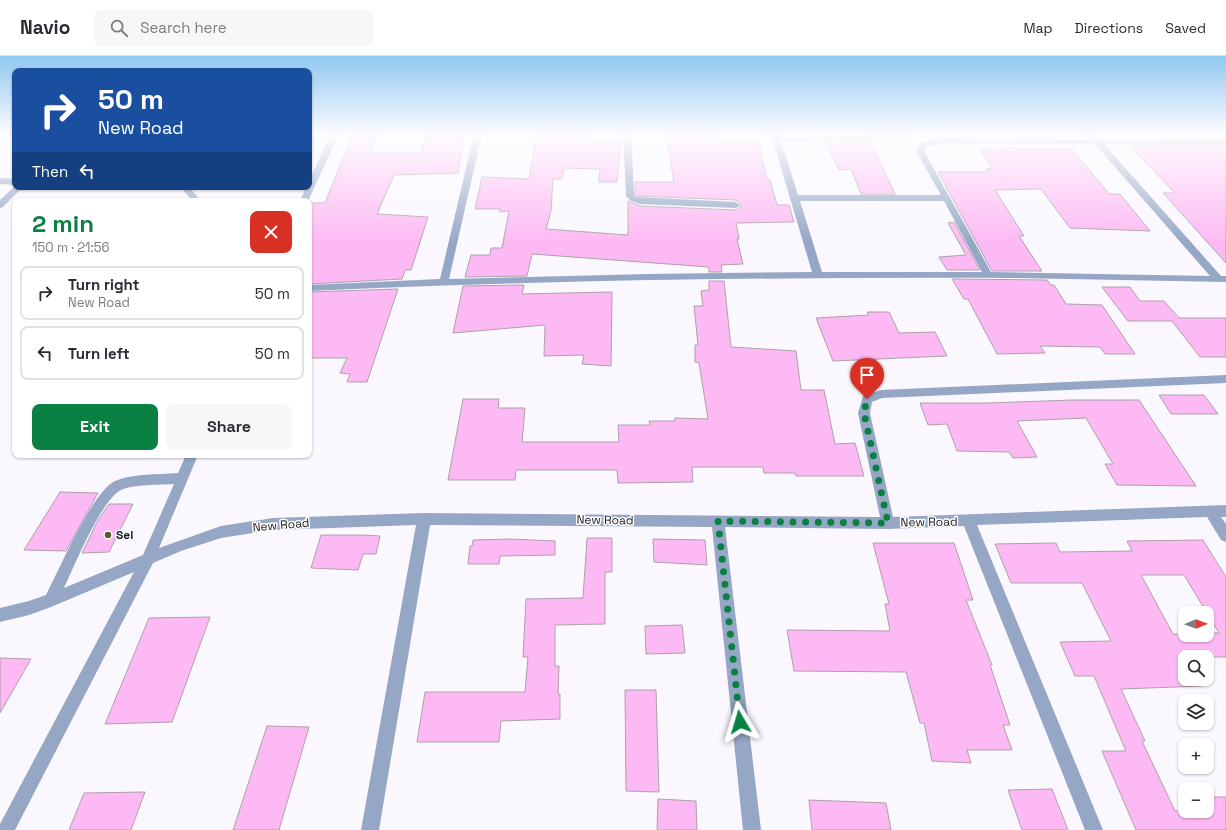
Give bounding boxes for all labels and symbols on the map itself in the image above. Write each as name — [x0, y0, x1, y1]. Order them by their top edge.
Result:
pin — [850, 358, 884, 399]
street label: New Road — [576, 512, 634, 528]
street label: New Road — [900, 514, 958, 530]
street label: New Road — [252, 515, 310, 535]
place label: Sel — [116, 527, 133, 543]
marker: Sel — [103, 530, 113, 540]
north arrow — [1178, 606, 1214, 642]
position arrow — [719, 701, 761, 743]

